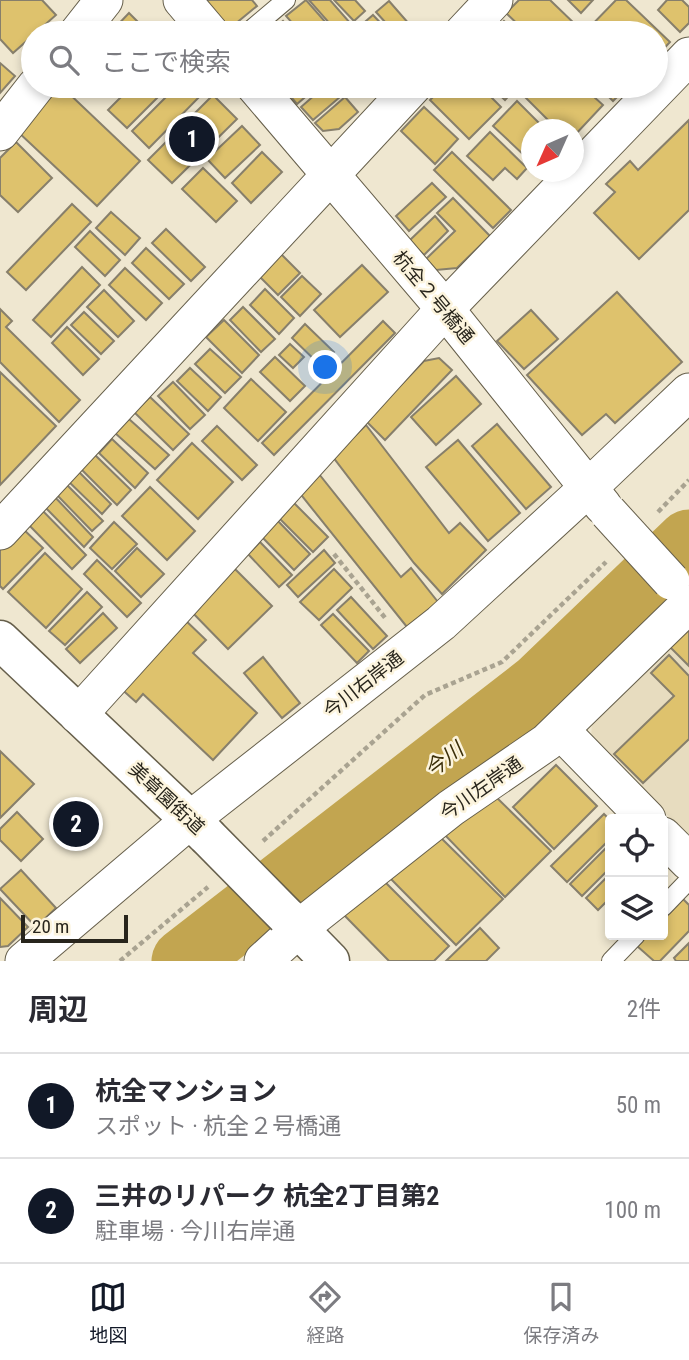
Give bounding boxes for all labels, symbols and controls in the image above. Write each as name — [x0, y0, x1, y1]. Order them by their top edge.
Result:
search box — [21, 21, 668, 98]
icon: search — [45, 41, 83, 79]
text: ここで検索 — [101, 47, 231, 77]
pin: 1 — [169, 113, 215, 165]
north arrow — [521, 119, 584, 182]
street label: 杭全２号橋通 — [388, 246, 479, 348]
your location — [308, 350, 342, 384]
street label: 今川右岸通 — [319, 646, 408, 723]
water label: 今川 — [420, 736, 470, 782]
street label: 今川左岸通 — [436, 752, 527, 825]
street label: 美章園街道 — [124, 758, 209, 839]
pin: 2 — [53, 798, 99, 850]
map controls — [605, 814, 668, 940]
button: locate — [605, 814, 668, 877]
button: layers — [605, 877, 668, 940]
scale bar — [21, 912, 128, 944]
text: 20 m — [32, 915, 69, 938]
text: 周辺 — [28, 992, 88, 1027]
text: 2件 — [627, 996, 661, 1023]
text: 杭全マンション — [95, 1076, 277, 1106]
text: 1 — [45, 1092, 57, 1119]
text: 50 m — [616, 1092, 661, 1119]
text: スポット · 杭全２号橋通 — [95, 1113, 341, 1140]
text: 三井のリパーク 杭全2丁目第2 — [95, 1181, 439, 1211]
text: 2 — [45, 1197, 57, 1224]
text: 100 m — [604, 1197, 661, 1224]
text: 駐車場 · 今川右岸通 — [95, 1218, 295, 1245]
tab: 地図 — [89, 1278, 128, 1347]
tab: 経路 — [306, 1278, 345, 1347]
tab: 保存済み — [523, 1278, 600, 1347]

